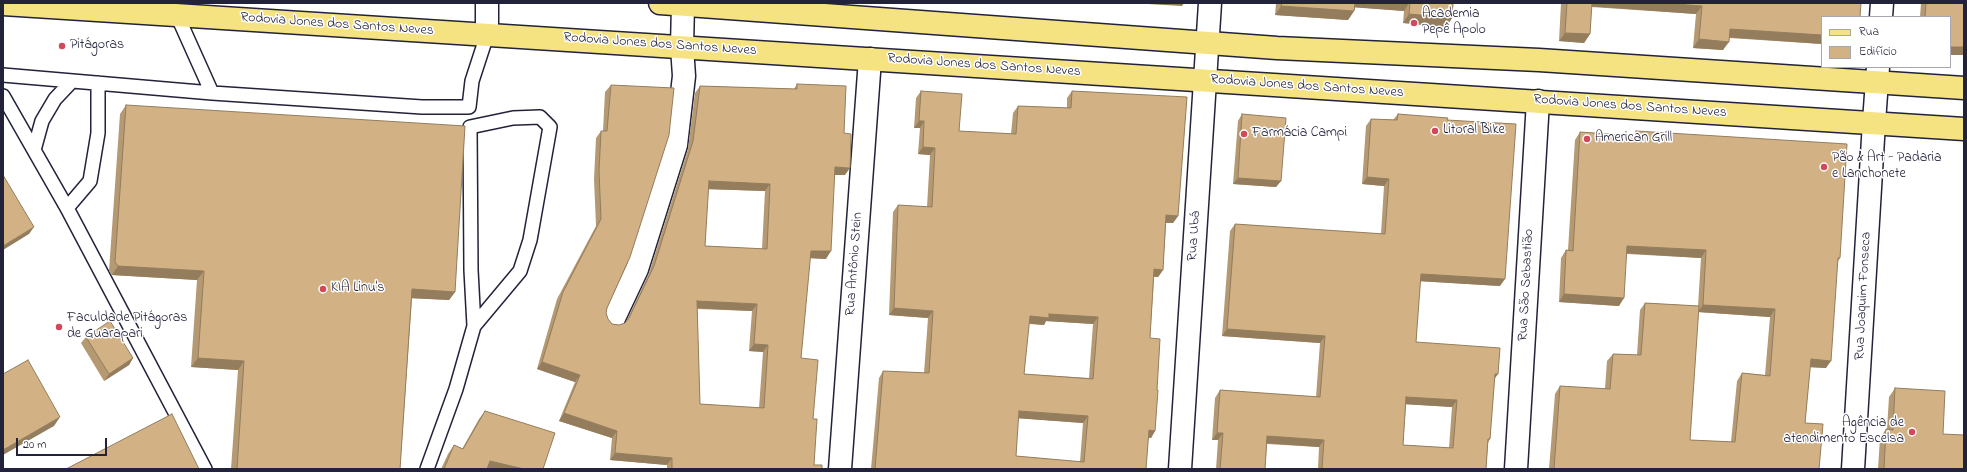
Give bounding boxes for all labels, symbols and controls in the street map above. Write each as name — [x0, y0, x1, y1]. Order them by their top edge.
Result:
place label: Academia Pepê Apolo — [1422, 7, 1486, 40]
street label: Rodovia Jones dos Santos Neves — [240, 10, 434, 40]
legend — [1821, 16, 1951, 68]
marker: Academia Pepê Apolo — [1409, 18, 1419, 28]
text: Rua — [1859, 23, 1879, 41]
street label: Rodovia Jones dos Santos Neves — [563, 30, 757, 60]
place label: Pitágoras — [70, 38, 124, 54]
marker: Pitágoras — [57, 41, 67, 51]
text: Edifício — [1859, 43, 1897, 61]
street label: Rodovia Jones dos Santos Neves — [887, 51, 1081, 81]
street label: Rodovia Jones dos Santos Neves — [1210, 72, 1404, 102]
street label: Rodovia Jones dos Santos Neves — [1533, 92, 1727, 122]
place label: Litoral Bike — [1443, 123, 1505, 139]
place label: Farmácia Campi — [1252, 126, 1347, 142]
marker: Litoral Bike — [1430, 126, 1440, 136]
marker: Farmácia Campi — [1239, 129, 1249, 139]
place label: American Grill — [1595, 131, 1672, 147]
marker: American Grill — [1582, 134, 1592, 144]
place label: Pão & Art - Padaria e Lanchonete — [1832, 151, 1942, 184]
marker: Pão & Art - Padaria e Lanchonete — [1819, 162, 1829, 172]
street label: Rua Ubá — [1185, 210, 1205, 262]
street label: Rua Antônio Stein — [843, 212, 867, 316]
street label: Rua São Sebastião — [1516, 228, 1538, 342]
street label: Rua Joaquim Fonseca — [1852, 232, 1876, 360]
place label: KIA Linu's — [331, 281, 384, 297]
marker: KIA Linu's — [318, 284, 328, 294]
place label: Faculdade Pitágoras de Guarapari — [67, 311, 187, 344]
marker: Faculdade Pitágoras de Guarapari — [54, 322, 64, 332]
place label: Agência de atendimento Escelsa — [1784, 416, 1904, 448]
marker: Agência de atendimento Escelsa — [1907, 427, 1917, 437]
scale bar — [18, 430, 109, 456]
text: 20 m — [23, 436, 46, 454]

